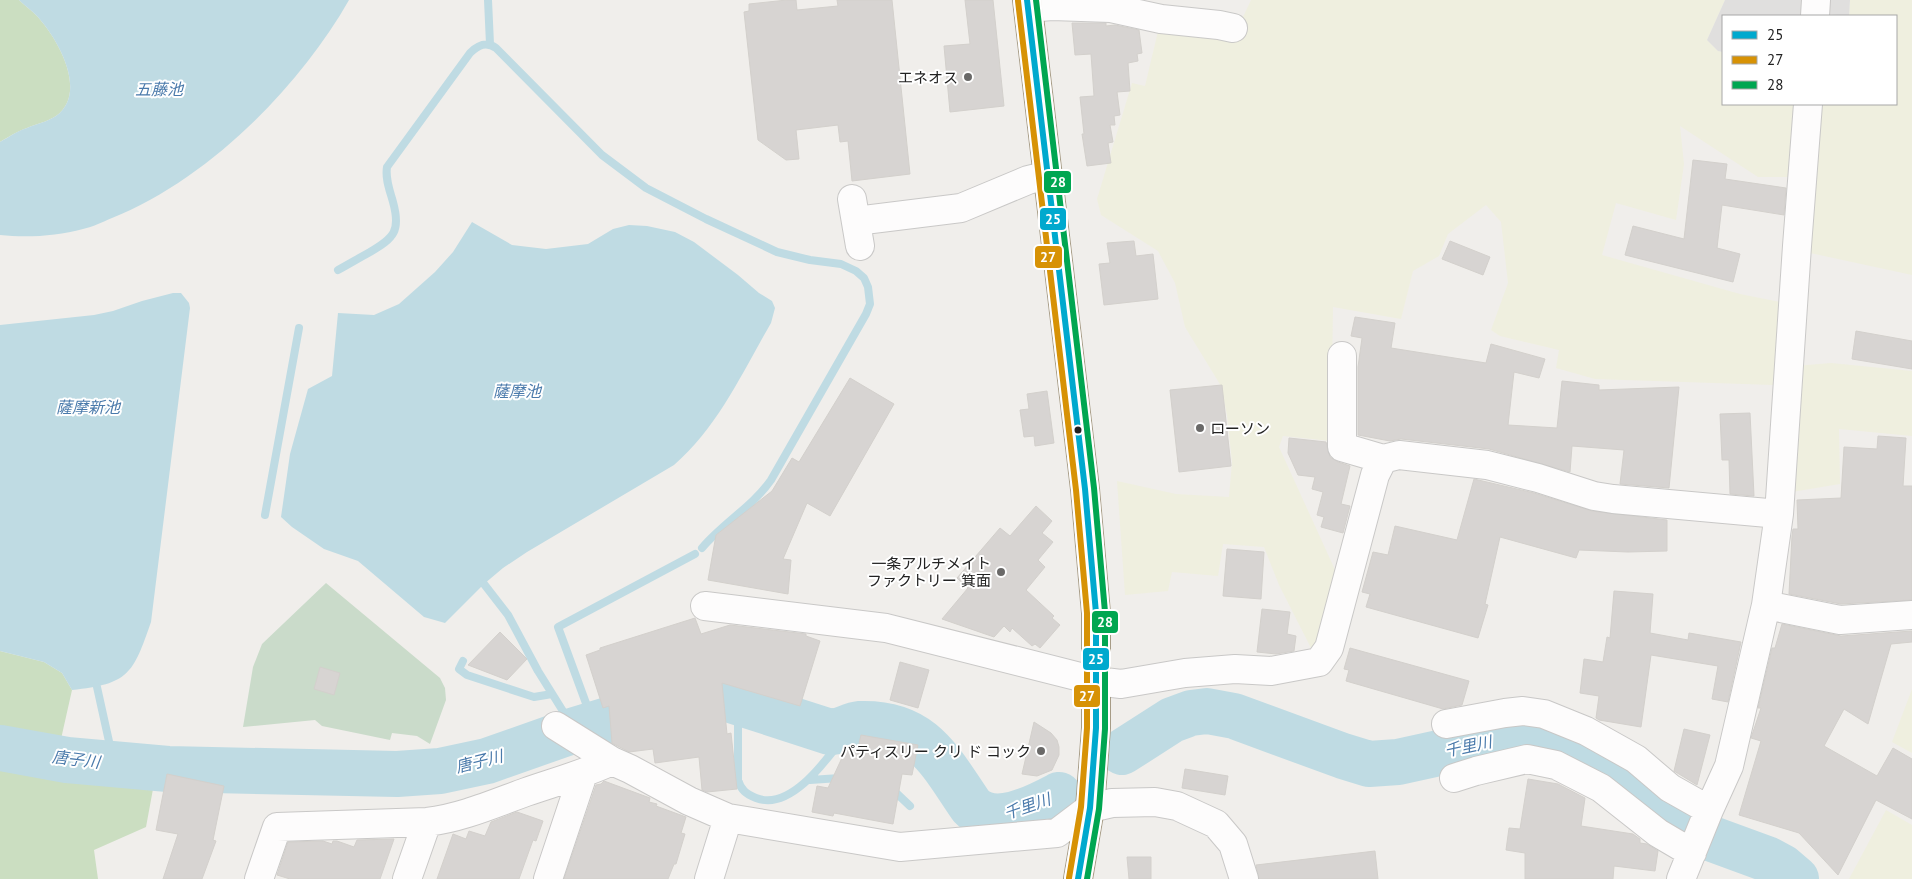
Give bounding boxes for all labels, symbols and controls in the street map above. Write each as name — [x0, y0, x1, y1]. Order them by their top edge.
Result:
legend — [1722, 15, 1897, 105]
text: 25 — [1767, 25, 1783, 44]
text: 27 — [1767, 50, 1783, 69]
place label: エネオス — [898, 68, 958, 87]
marker: エネオス — [962, 71, 974, 83]
text: 28 — [1767, 75, 1783, 94]
water label: 五藤池 — [135, 79, 185, 99]
line badge: 28 — [1043, 170, 1072, 194]
text: 28 — [1050, 173, 1066, 191]
line badge: 25 — [1039, 207, 1067, 231]
text: 25 — [1045, 210, 1061, 228]
line badge: 27 — [1034, 245, 1063, 269]
text: 27 — [1040, 248, 1056, 266]
water label: 薩摩池 — [493, 381, 543, 401]
water label: 薩摩新池 — [56, 397, 122, 417]
place label: ローソン — [1210, 419, 1270, 438]
marker: ローソン — [1194, 422, 1206, 434]
unlabelled marker — [1073, 425, 1083, 435]
place label: 一条アルチメイト ファクトリー 箕面 — [867, 554, 991, 590]
marker: 一条アルチメイト ファクトリー 箕面 — [995, 566, 1007, 578]
line badge: 28 — [1091, 610, 1119, 634]
text: 28 — [1097, 613, 1113, 631]
line badge: 25 — [1082, 647, 1110, 671]
text: 25 — [1088, 650, 1104, 668]
line badge: 27 — [1073, 684, 1101, 708]
text: 27 — [1079, 687, 1095, 705]
water label: 千里川 — [1442, 731, 1496, 761]
place label: パティスリー クリ ド コック — [840, 742, 1031, 761]
water label: 唐子川 — [453, 745, 507, 777]
marker: パティスリー クリ ド コック — [1035, 745, 1047, 757]
water label: 唐子川 — [51, 746, 103, 772]
water label: 千里川 — [1001, 788, 1055, 823]

